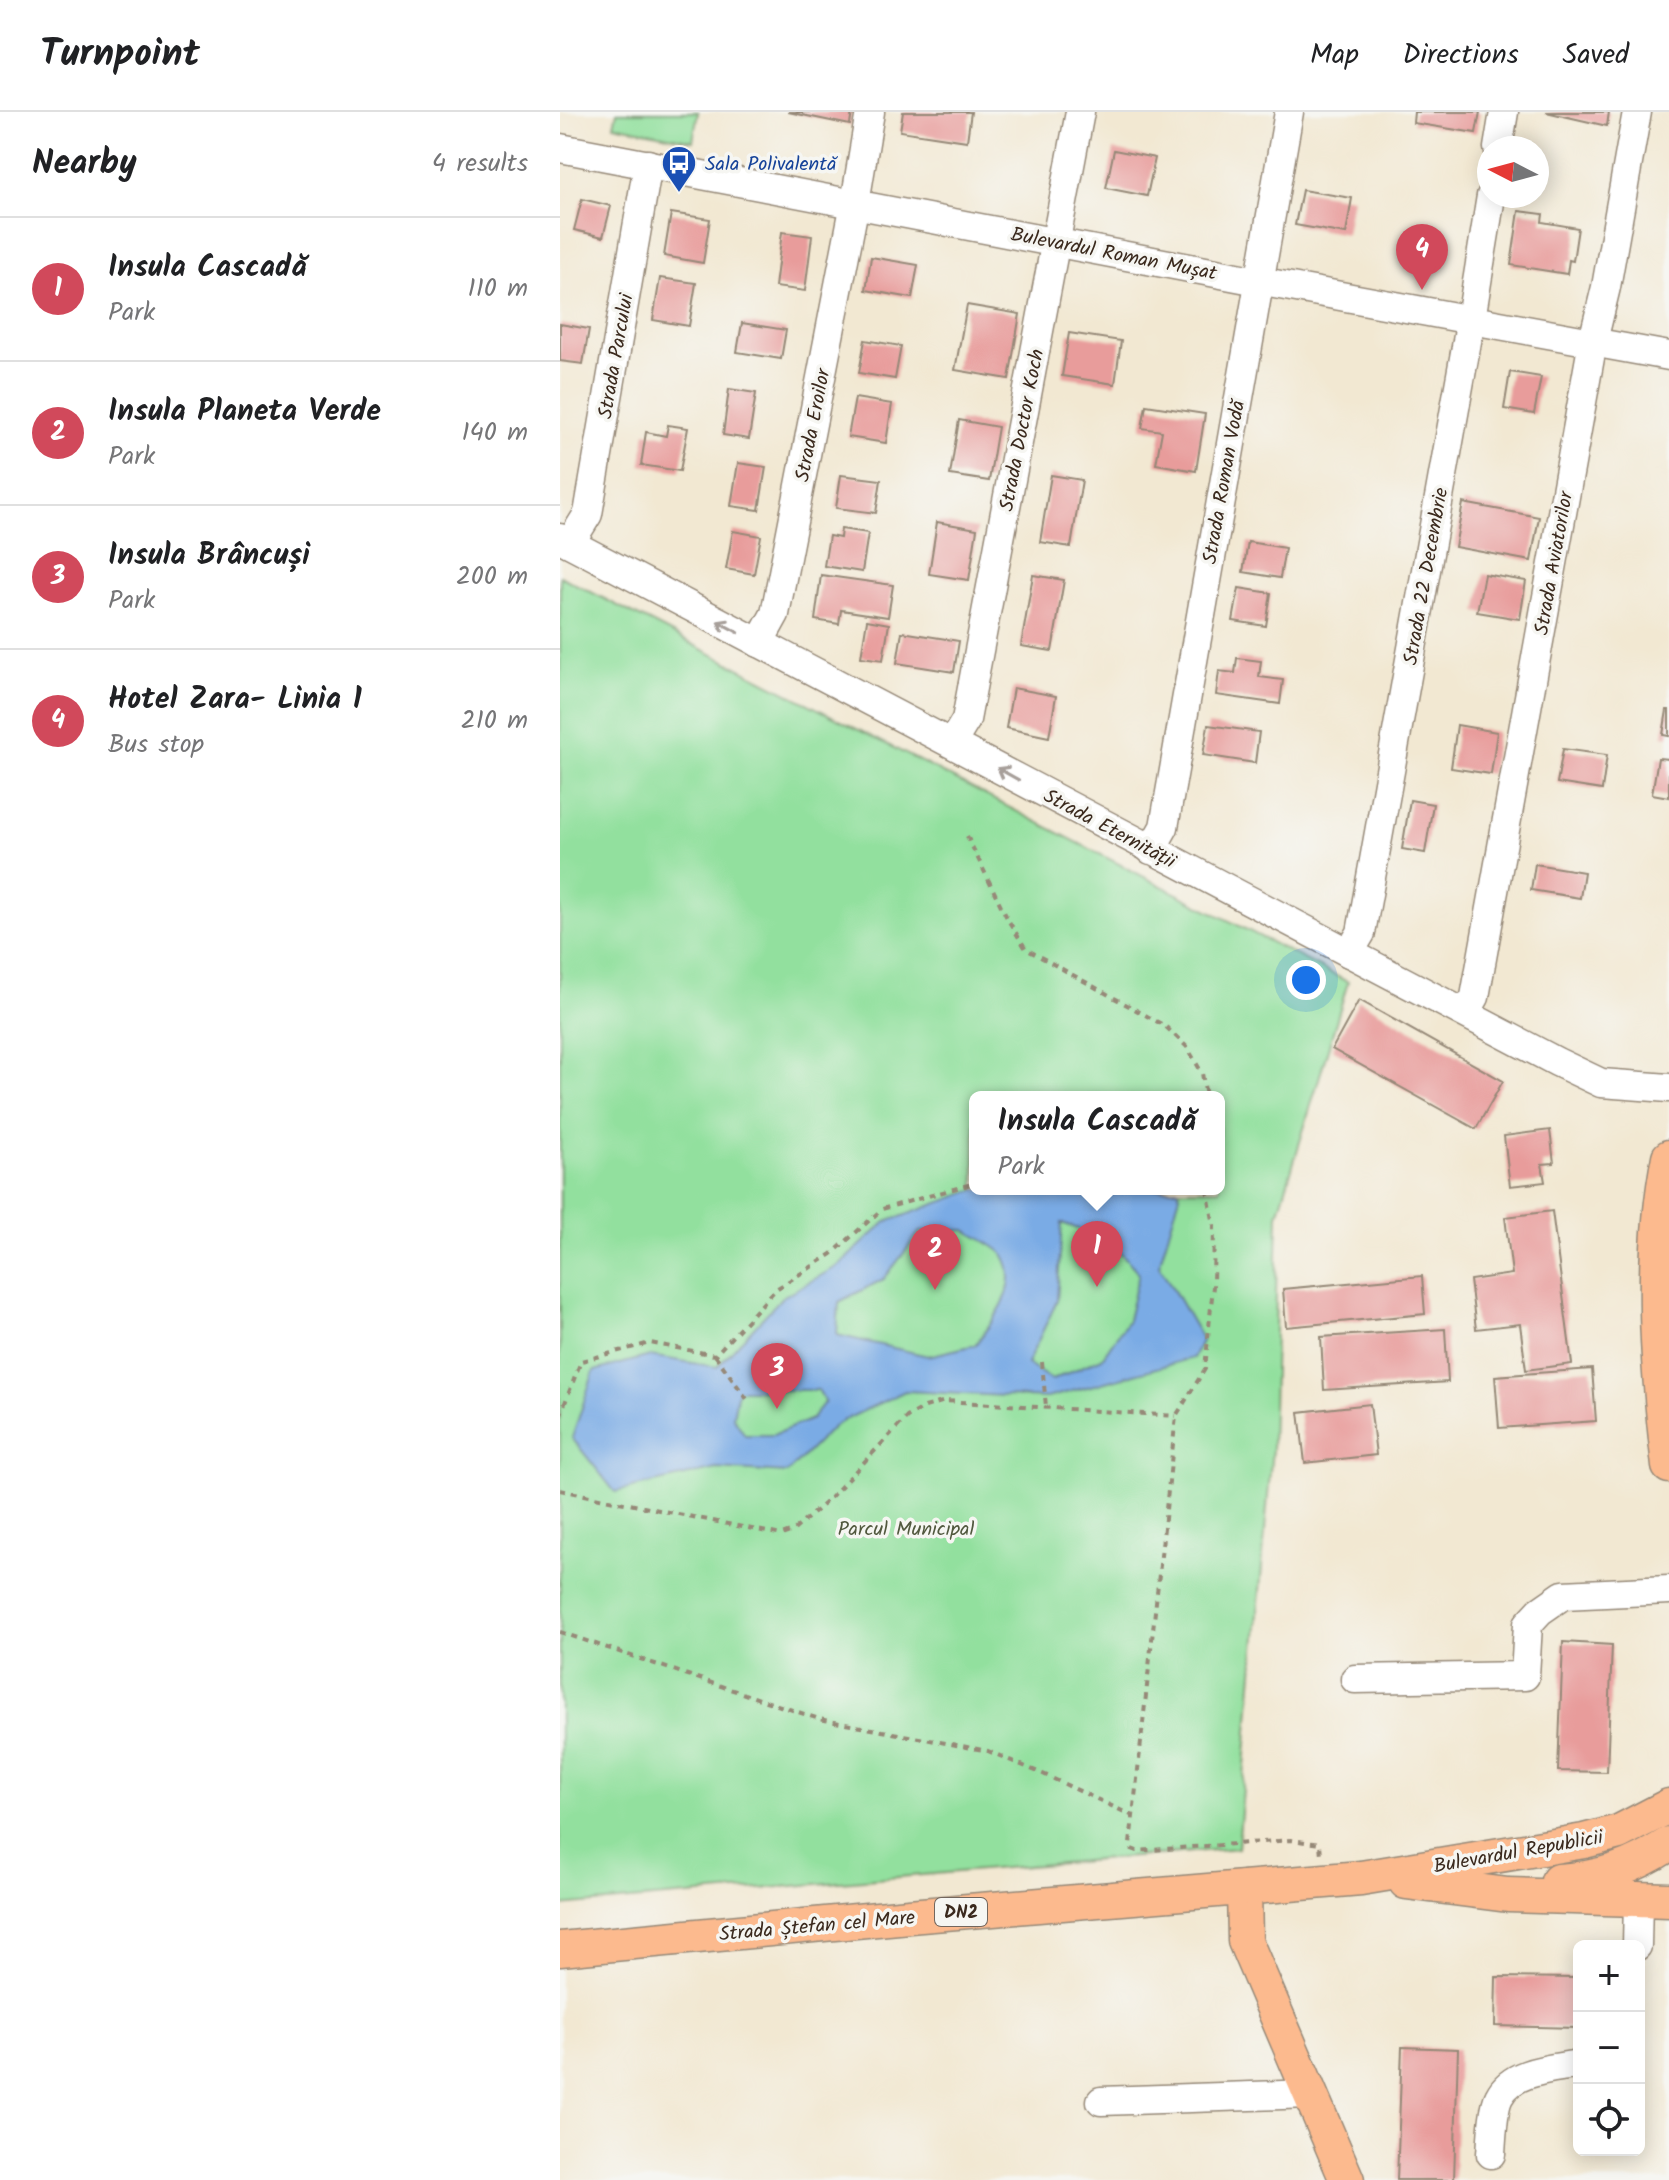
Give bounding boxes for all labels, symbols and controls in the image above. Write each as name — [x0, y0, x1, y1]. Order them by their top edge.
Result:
text: Turnpoint — [40, 25, 200, 85]
text: Map — [1310, 33, 1359, 78]
text: Directions — [1403, 33, 1519, 78]
text: Saved — [1563, 33, 1629, 78]
north arrow — [1477, 136, 1549, 208]
text: Nearby — [32, 137, 137, 191]
text: 4 results — [432, 143, 528, 185]
bus stop icon: Sala Polivalentă — [660, 144, 698, 194]
place label: Sala Polivalentă — [705, 149, 838, 181]
street label: Bulevardul Roman Mușat — [1008, 219, 1219, 291]
pin: 4 — [1396, 224, 1448, 290]
text: Insula Cascadă — [108, 244, 307, 292]
text: 1 — [54, 268, 62, 310]
text: 110 m — [468, 268, 528, 310]
street label: Strada Parcului — [590, 290, 644, 421]
text: Park — [108, 292, 155, 334]
street label: Strada Doctor Koch — [992, 347, 1054, 514]
street label: Strada Eroilor — [787, 365, 841, 485]
text: Insula Planeta Verde — [108, 388, 381, 436]
street label: Strada Roman Vodă — [1195, 397, 1255, 567]
text: 2 — [50, 412, 66, 454]
text: 140 m — [461, 412, 528, 454]
text: Park — [108, 436, 155, 478]
street label: Strada 22 Decembrie — [1396, 485, 1458, 668]
street label: Strada Aviatorilor — [1527, 488, 1584, 638]
text: Insula Brâncuși — [108, 532, 310, 580]
text: 3 — [51, 556, 65, 598]
text: 200 m — [456, 556, 528, 598]
text: Park — [108, 580, 155, 622]
one-way arrow — [717, 619, 741, 634]
text: Hotel Zara- Linia 1 — [108, 676, 362, 724]
text: 4 — [51, 700, 65, 742]
text: 210 m — [461, 700, 528, 742]
text: Bus stop — [108, 724, 204, 766]
one-way arrow — [997, 766, 1020, 782]
street label: Strada Eternității — [1037, 781, 1182, 879]
your location — [1286, 960, 1326, 1000]
popup — [969, 1091, 1225, 1195]
text: Insula Cascadă — [998, 1098, 1196, 1146]
text: Park — [998, 1146, 1045, 1188]
pin: 1 — [1071, 1221, 1123, 1287]
pin: 2 — [909, 1224, 961, 1290]
pin: 3 — [751, 1343, 803, 1409]
park label: Parcul Municipal — [838, 1514, 974, 1546]
street label: Bulevardul Republicii — [1431, 1822, 1607, 1884]
road number: DN2 — [935, 1898, 987, 1926]
street label: Strada Ștefan cel Mare — [718, 1902, 916, 1951]
map controls — [1573, 1940, 1645, 2156]
button: + — [1573, 1940, 1645, 2012]
button: − — [1573, 2012, 1645, 2084]
button: locate — [1573, 2084, 1645, 2156]

